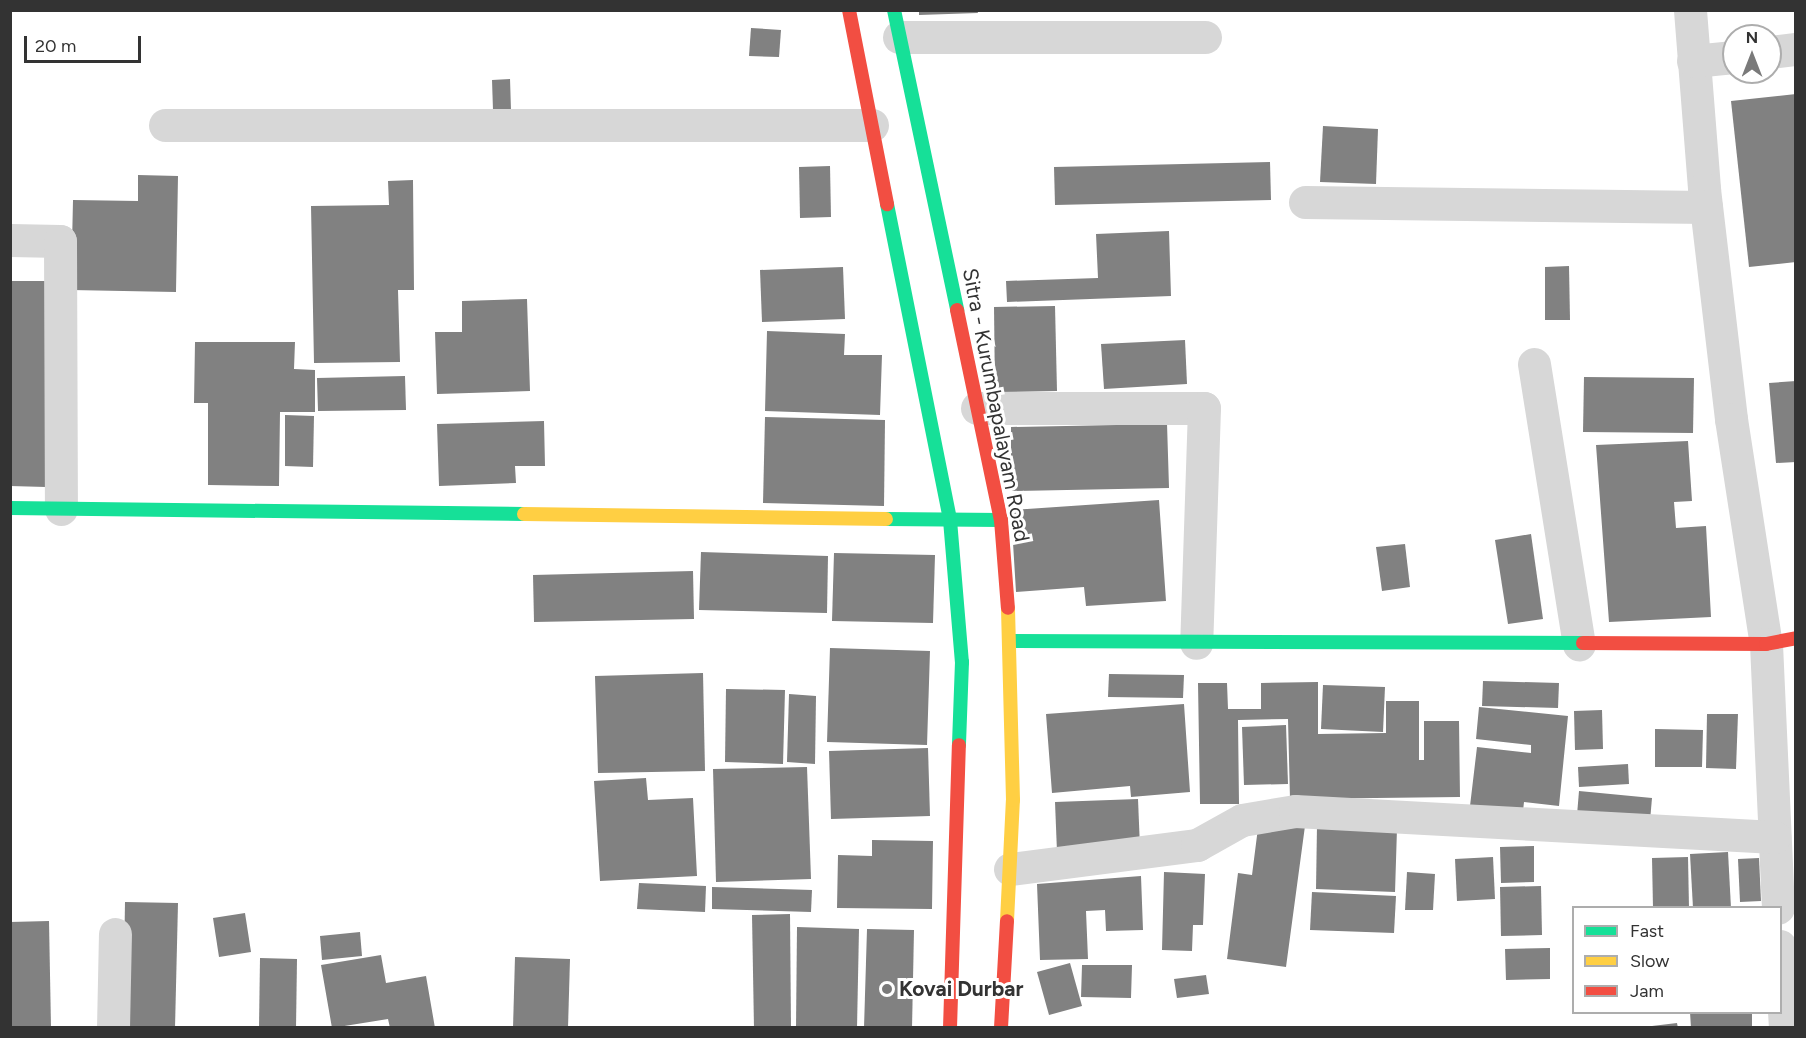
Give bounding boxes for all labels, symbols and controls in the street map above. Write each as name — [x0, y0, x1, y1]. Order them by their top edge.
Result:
scale bar — [27, 24, 144, 62]
north arrow — [1722, 24, 1782, 84]
text: N — [1746, 28, 1758, 47]
text: 20 m — [35, 35, 76, 57]
street label: Sitra - Kurumbapalayam Road — [957, 266, 1035, 544]
legend — [1572, 906, 1782, 1014]
text: Fast — [1630, 920, 1664, 942]
text: Slow — [1630, 950, 1669, 972]
place label: Kovai Durbar — [899, 976, 1023, 1002]
text: Jam — [1630, 980, 1664, 1002]
marker: Kovai Durbar — [880, 982, 894, 996]

